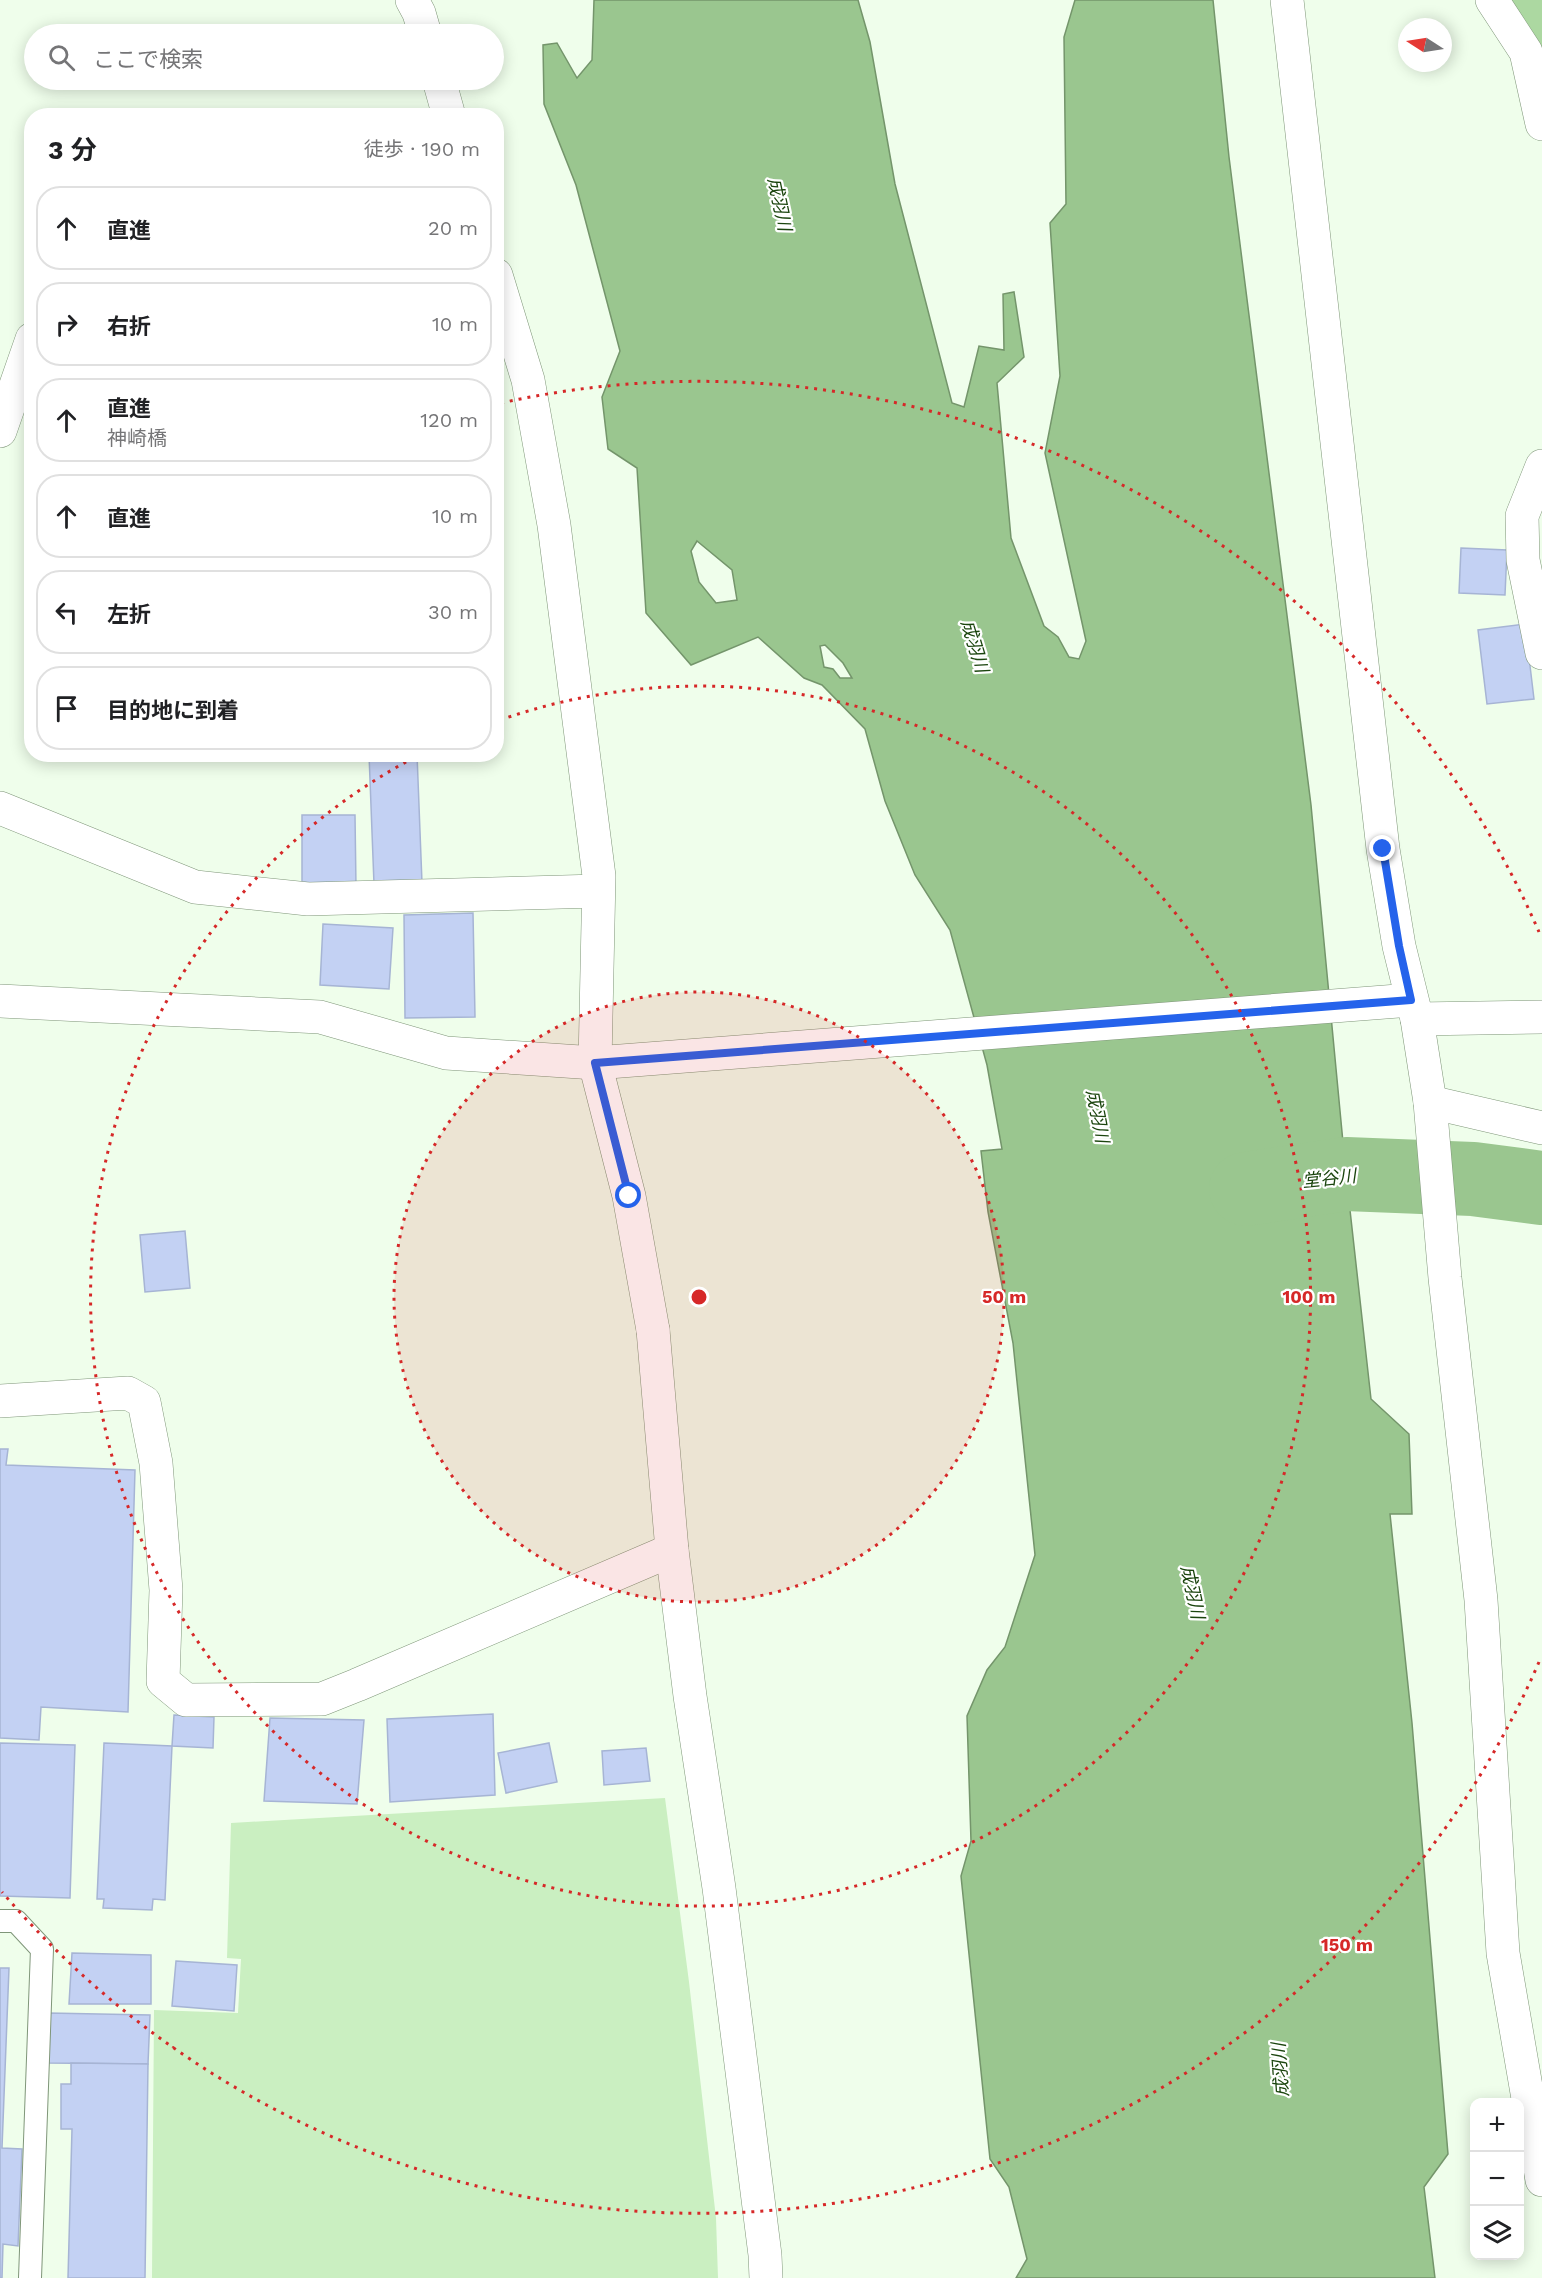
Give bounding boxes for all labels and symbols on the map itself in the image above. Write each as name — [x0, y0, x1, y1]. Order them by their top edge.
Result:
north arrow — [1398, 18, 1452, 72]
water label: 成羽川 — [764, 175, 796, 235]
water label: 成羽川 — [957, 617, 994, 677]
route end — [1369, 835, 1395, 861]
water label: 成羽川 — [1083, 1087, 1114, 1146]
water label: 堂谷川 — [1301, 1165, 1359, 1191]
route start — [615, 1182, 641, 1208]
text: 50 m — [982, 1286, 1026, 1307]
text: 100 m — [1282, 1286, 1336, 1307]
centre of rings — [689, 1287, 709, 1307]
water label: 成羽川 — [1177, 1563, 1209, 1623]
text: 150 m — [1321, 1934, 1373, 1955]
water label: 成羽川 — [1268, 2040, 1292, 2098]

